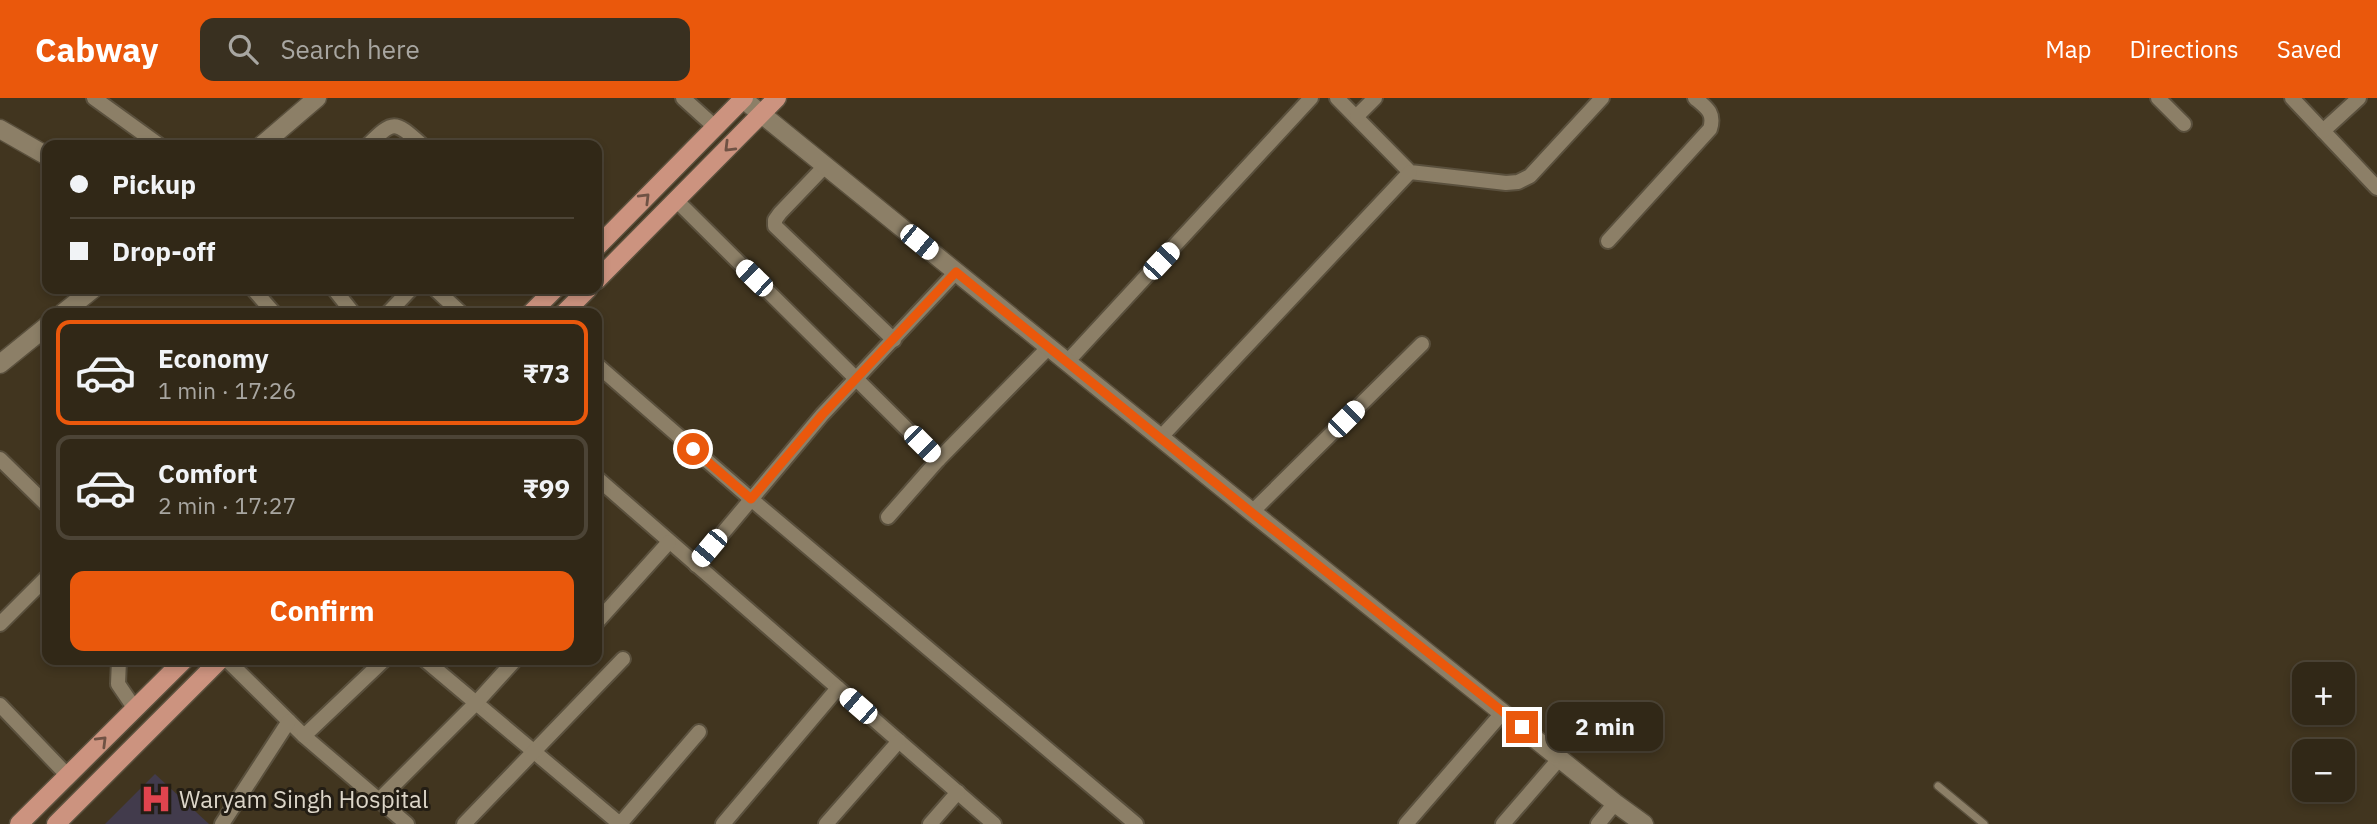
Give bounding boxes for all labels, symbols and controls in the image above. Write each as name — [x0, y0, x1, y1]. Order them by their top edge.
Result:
search box — [200, 18, 690, 81]
text: Cabway — [35, 28, 158, 71]
icon: search — [224, 30, 262, 68]
text: Search here — [280, 32, 420, 66]
text: Map — [2045, 33, 2091, 65]
text: Directions — [2129, 33, 2239, 65]
text: Saved — [2277, 33, 2342, 65]
one-way arrow — [724, 138, 737, 151]
text: Pickup — [112, 167, 196, 201]
one-way arrow — [636, 194, 649, 207]
car — [897, 221, 942, 263]
text: Drop-off — [112, 234, 215, 268]
car — [1139, 238, 1184, 284]
car — [732, 256, 777, 300]
icon: car — [74, 341, 137, 404]
text: Economy — [158, 341, 269, 375]
text: ₹73 — [522, 356, 570, 390]
text: 1 min · 17:26 — [158, 375, 296, 405]
car — [1324, 397, 1369, 441]
car — [900, 422, 945, 466]
route start — [677, 433, 709, 465]
icon: car — [74, 456, 137, 519]
text: Comfort — [158, 456, 257, 490]
text: ₹99 — [522, 471, 570, 505]
text: 2 min · 17:27 — [158, 490, 296, 520]
car — [688, 525, 731, 571]
button: Confirm — [70, 571, 574, 651]
map controls — [2292, 662, 2355, 802]
button: + — [2292, 662, 2355, 725]
car — [836, 684, 881, 728]
callout: 2 min — [1546, 702, 1662, 752]
route end — [1506, 711, 1538, 743]
text: 2 min — [1575, 711, 1635, 741]
one-way arrow — [94, 737, 107, 750]
button: − — [2292, 739, 2355, 802]
hospital icon: Waryam Singh Hospital — [139, 782, 173, 816]
place label: Waryam Singh Hospital — [179, 783, 428, 815]

